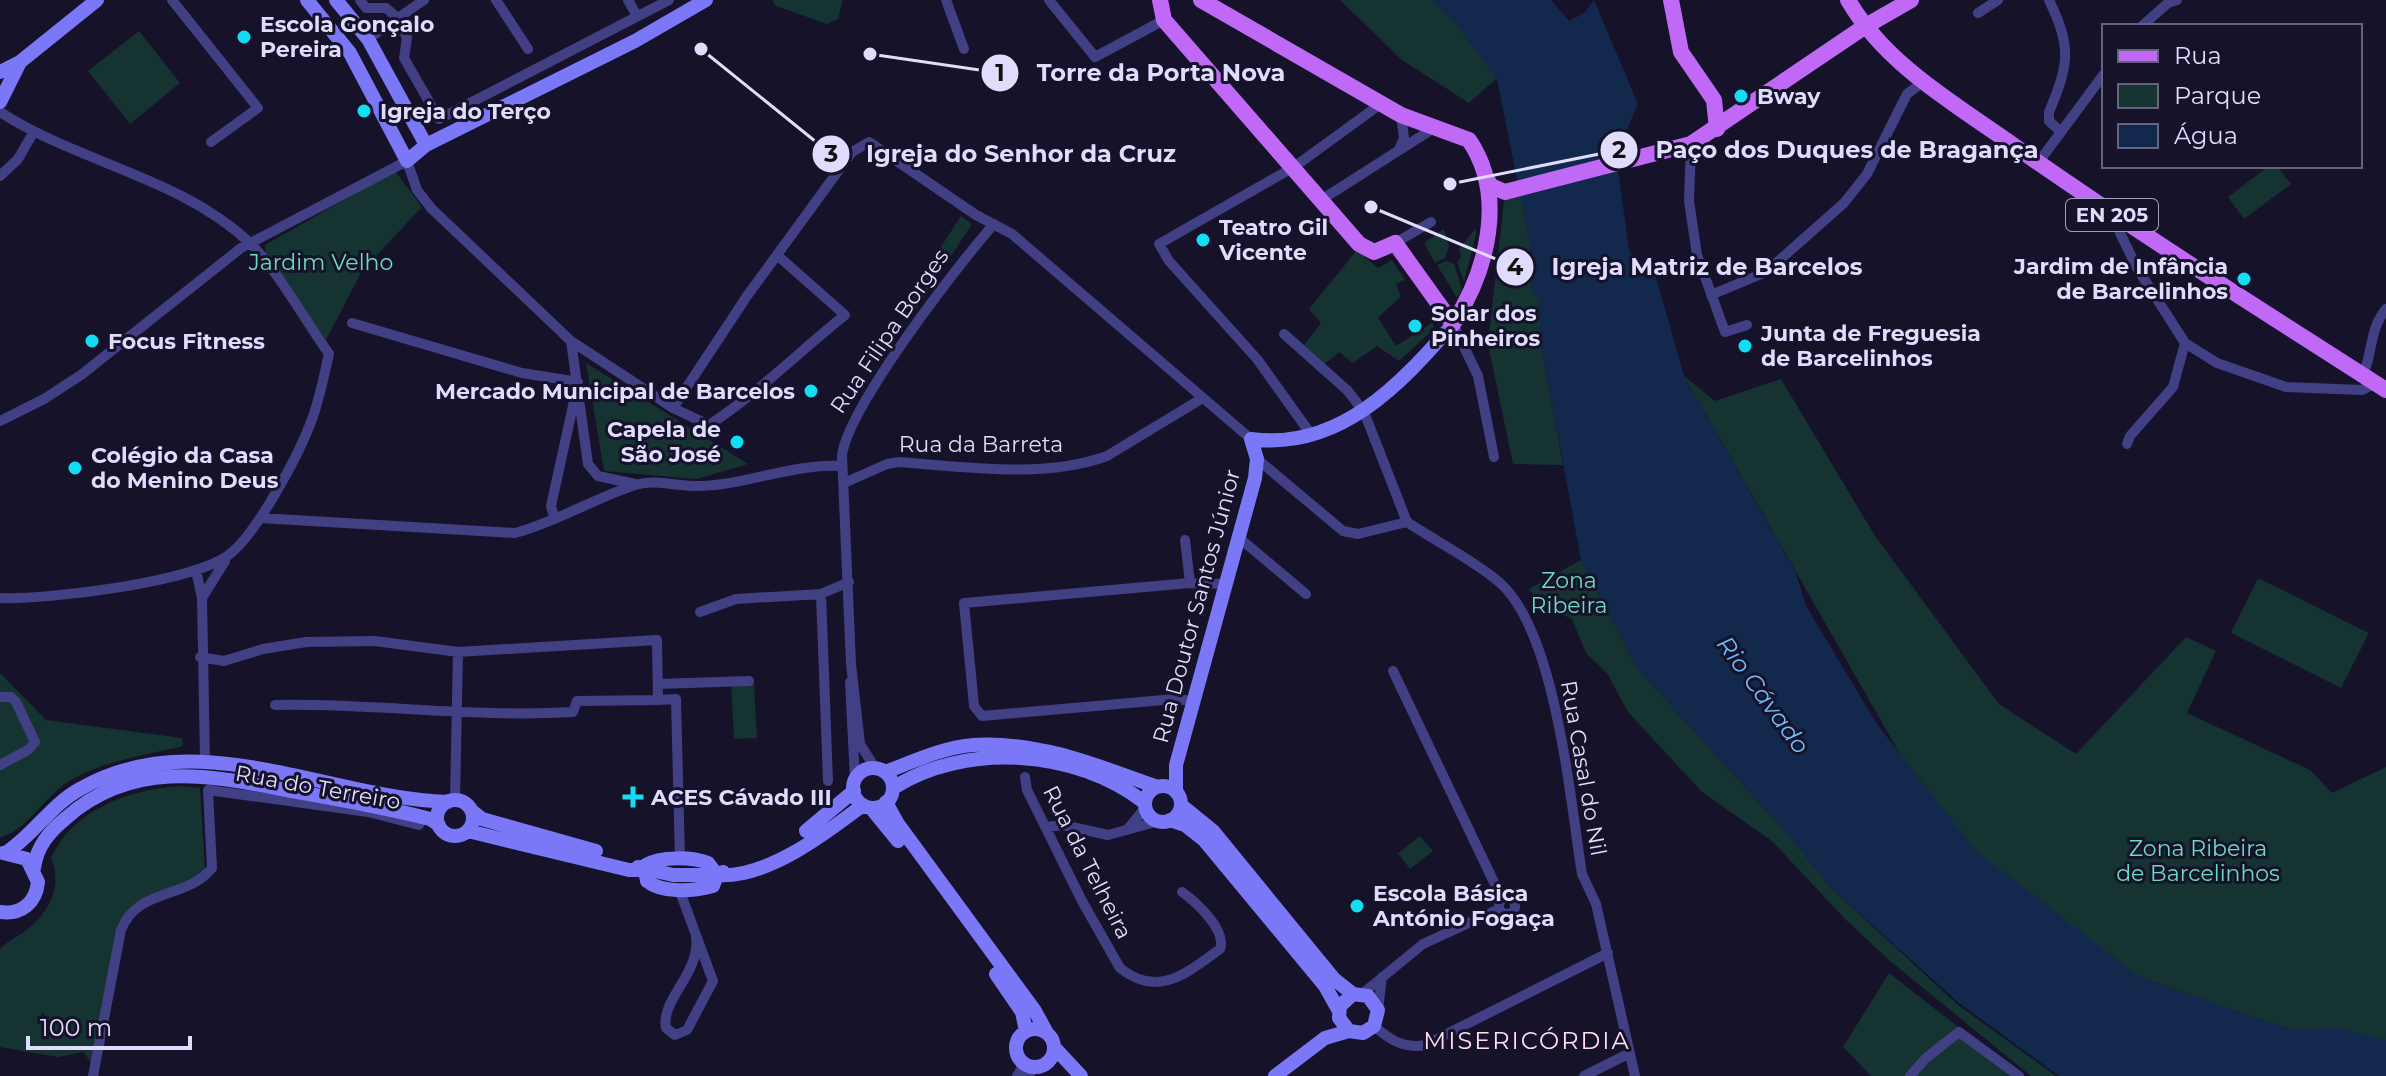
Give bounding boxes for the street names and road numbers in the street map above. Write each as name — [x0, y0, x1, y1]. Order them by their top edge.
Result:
road number: EN 205 — [2066, 199, 2158, 231]
street label: Rua Filipa Borges — [824, 244, 955, 419]
street label: Rua da Barreta — [899, 431, 1063, 458]
street label: Rua Doutor Santos Júnior — [1147, 466, 1246, 746]
street label: Rua Casal do Nil — [1555, 678, 1612, 858]
street label: Rua do Terreiro — [233, 760, 403, 815]
street label: Rua da Telheira — [1037, 781, 1138, 944]

